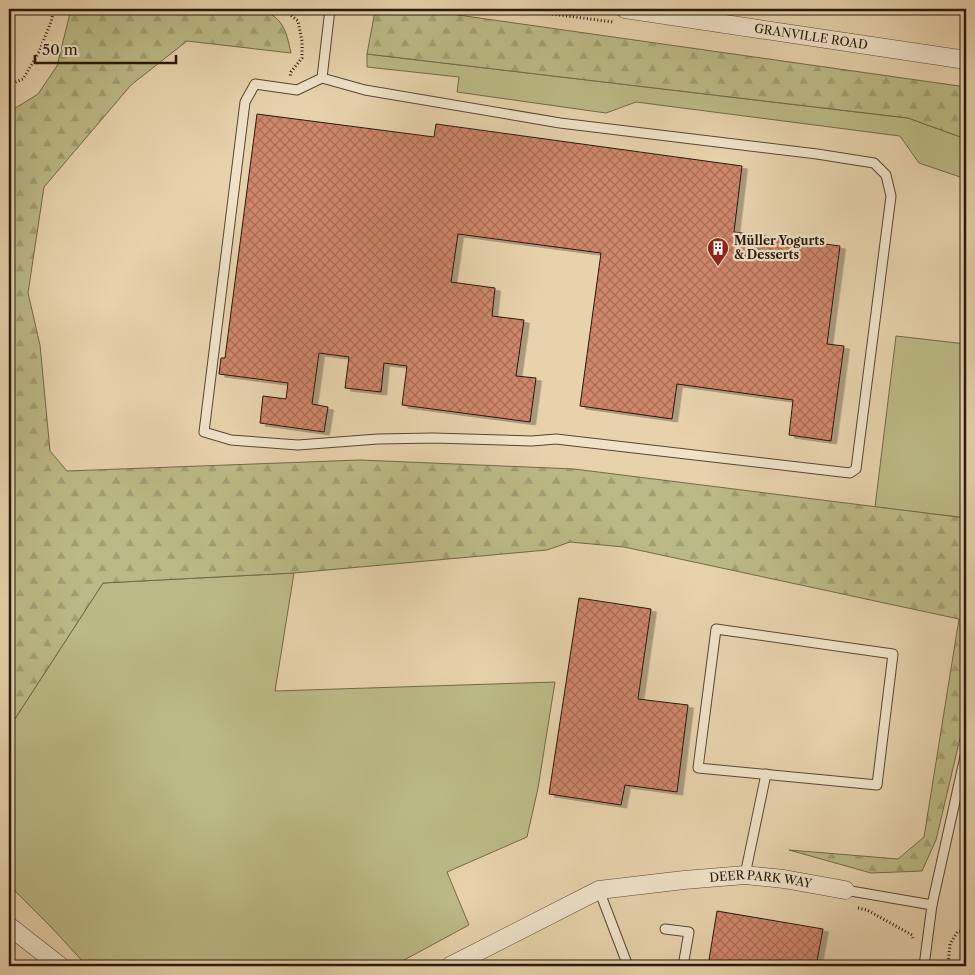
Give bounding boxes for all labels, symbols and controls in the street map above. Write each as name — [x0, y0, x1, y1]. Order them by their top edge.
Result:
street label: GRANVILLE ROAD — [753, 20, 869, 52]
scale bar — [35, 32, 176, 64]
text: 50 m — [42, 40, 78, 59]
place label: Müller Yogurts & Desserts — [734, 233, 825, 262]
building icon: Müller Yogurts & Desserts — [706, 236, 730, 267]
street label: DEER PARK WAY — [709, 867, 814, 891]

